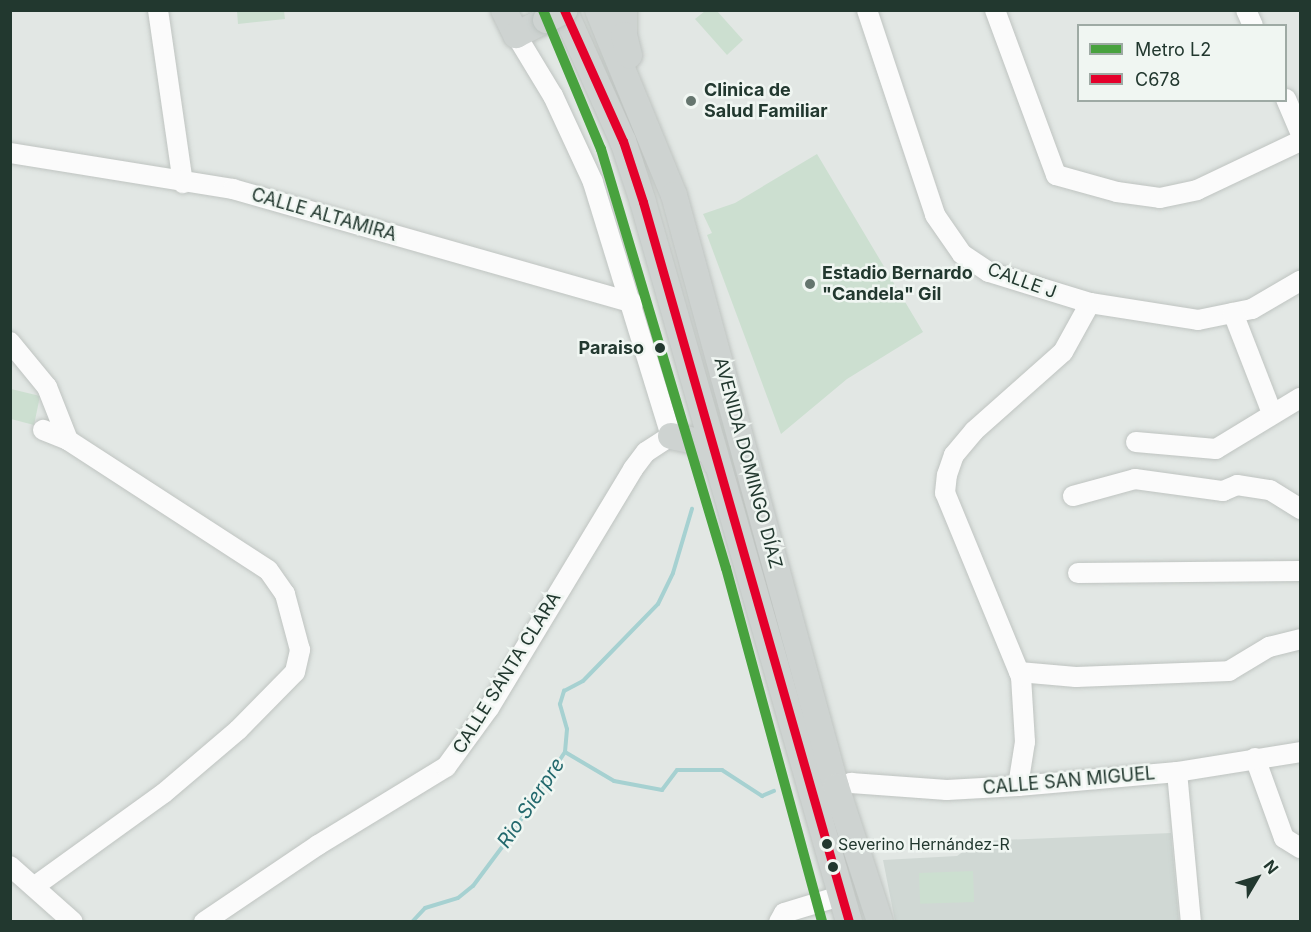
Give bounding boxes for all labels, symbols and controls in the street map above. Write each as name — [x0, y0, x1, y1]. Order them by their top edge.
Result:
legend — [1077, 24, 1287, 102]
text: Metro L2 — [1135, 39, 1211, 60]
text: C678 — [1135, 69, 1180, 90]
place label: Clinica de Salud Familiar — [704, 80, 827, 122]
marker: Clinica de Salud Familiar — [682, 92, 700, 110]
street label: CALLE ALTAMIRA — [249, 184, 399, 246]
street label: CALLE J — [985, 259, 1059, 303]
place label: Estadio Bernardo "Candela" Gil — [822, 263, 973, 306]
marker: Estadio Bernardo "Candela" Gil — [803, 277, 817, 291]
place label: Paraiso — [579, 337, 644, 359]
marker: Paraiso — [649, 337, 671, 359]
street label: AVENIDA DOMINGO DÍAZ — [709, 355, 787, 571]
street label: CALLE SANTA CLARA — [448, 588, 566, 758]
water label: Rio Sierpre — [492, 753, 570, 853]
street label: CALLE SAN MIGUEL — [982, 763, 1156, 799]
place label: Severino Hernández-R — [838, 834, 1010, 854]
marker: Severino Hernández-R — [821, 838, 833, 850]
north arrow — [1227, 848, 1287, 908]
text: N — [1260, 856, 1283, 878]
unlabelled marker — [827, 861, 839, 873]

